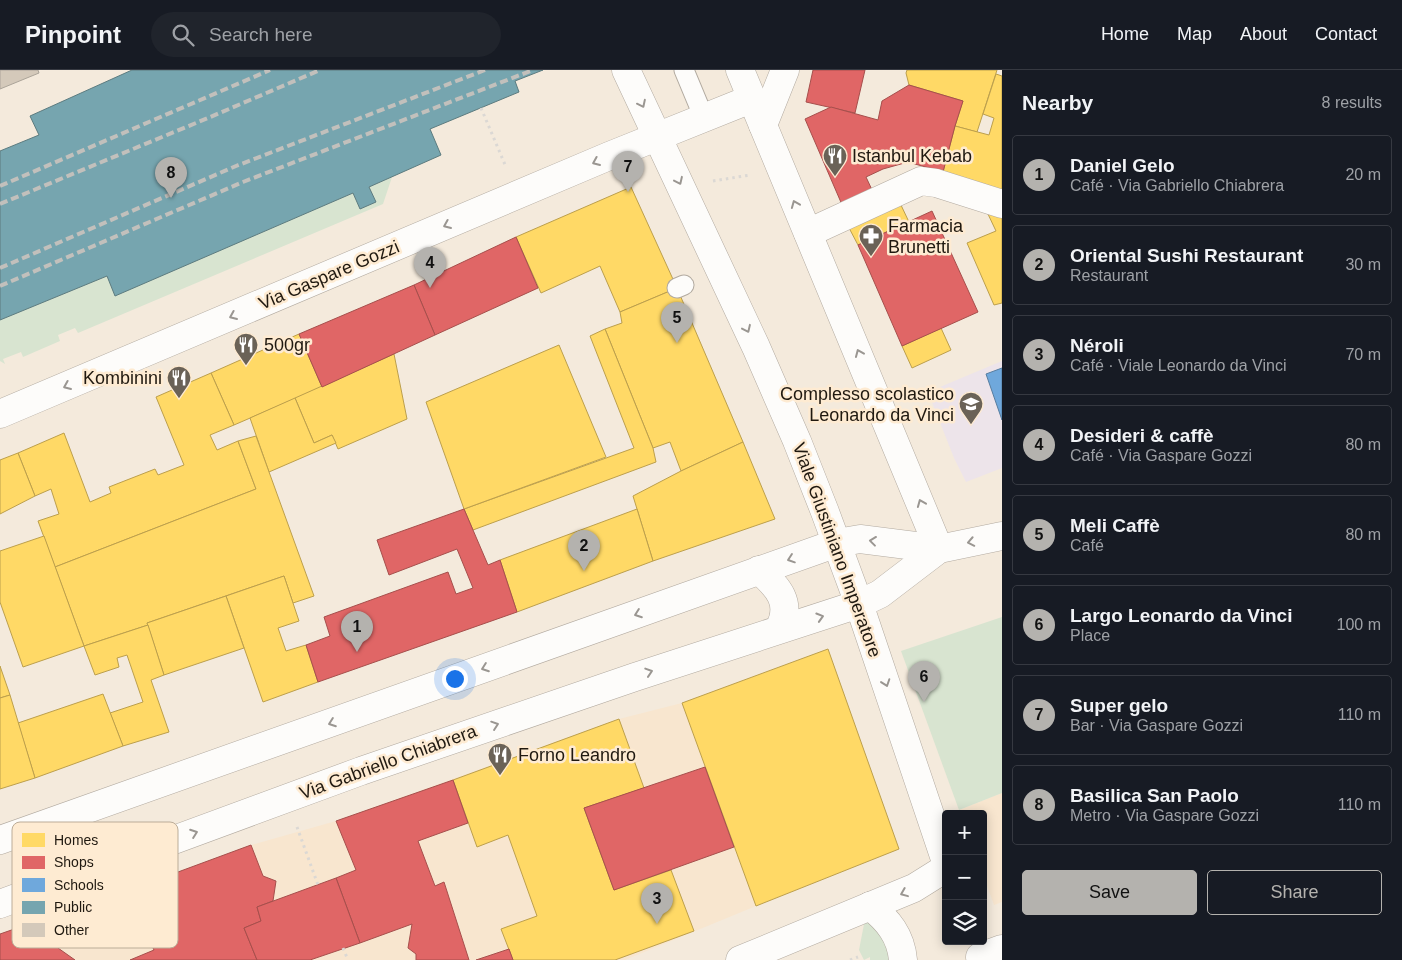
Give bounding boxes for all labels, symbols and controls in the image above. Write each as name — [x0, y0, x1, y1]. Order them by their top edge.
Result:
search box — [151, 12, 501, 57]
text: Pinpoint — [25, 21, 121, 48]
icon: search — [169, 21, 197, 49]
text: Search here — [209, 24, 313, 45]
text: Home — [1101, 24, 1149, 44]
text: Map — [1177, 24, 1212, 44]
text: About — [1240, 24, 1287, 44]
text: Contact — [1315, 24, 1377, 44]
text: Nearby — [1022, 91, 1093, 114]
text: 8 results — [1322, 94, 1382, 111]
one-way arrow — [636, 98, 646, 107]
restaurant icon: Istanbul Kebab — [822, 143, 848, 177]
place label: Istanbul Kebab — [852, 146, 972, 166]
pin: 7 — [612, 151, 644, 192]
text: Daniel Gelo — [1070, 155, 1175, 176]
one-way arrow — [593, 156, 601, 166]
pin: 8 — [155, 157, 187, 198]
text: 1 — [1035, 166, 1043, 183]
text: 20 m — [1345, 166, 1381, 183]
one-way arrow — [672, 176, 683, 185]
text: Café · Via Gabriello Chiabrera — [1070, 177, 1284, 194]
one-way arrow — [791, 200, 802, 209]
place label: Farmacia Brunetti — [888, 216, 964, 257]
one-way arrow — [443, 219, 452, 229]
pharmacy icon: Farmacia Brunetti — [858, 223, 884, 257]
street label: Via Gaspare Gozzi — [256, 236, 402, 314]
text: Oriental Sushi Restaurant — [1070, 245, 1303, 266]
pin: 4 — [414, 247, 446, 288]
text: 2 — [1035, 256, 1043, 273]
text: 30 m — [1345, 256, 1381, 273]
text: Restaurant — [1070, 267, 1148, 284]
pin: 5 — [661, 302, 693, 343]
one-way arrow — [229, 309, 238, 320]
one-way arrow — [741, 324, 751, 333]
restaurant icon: 500gr — [233, 332, 259, 366]
place label: 500gr — [264, 335, 310, 355]
text: Néroli — [1070, 335, 1124, 356]
text: 3 — [1035, 346, 1043, 363]
text: 70 m — [1345, 346, 1381, 363]
one-way arrow — [854, 349, 865, 358]
text: Café · Viale Leonardo da Vinci — [1070, 357, 1286, 374]
restaurant icon: Kombinini — [166, 365, 192, 399]
place label: Kombinini — [83, 368, 162, 388]
one-way arrow — [63, 379, 72, 390]
place label: Complesso scolastico Leonardo da Vinci — [780, 384, 954, 425]
school or university icon: Complesso scolastico Leonardo da Vinci — [958, 391, 984, 425]
text: Desideri & caffè — [1070, 425, 1214, 446]
text: 4 — [1035, 436, 1043, 453]
text: 80 m — [1345, 436, 1381, 453]
street label: Viale Giustiniano Imperatore — [789, 440, 885, 660]
text: Café · Via Gaspare Gozzi — [1070, 447, 1252, 464]
one-way arrow — [917, 500, 927, 508]
text: Meli Caffè — [1070, 515, 1160, 536]
text: 5 — [1035, 526, 1043, 543]
text: 80 m — [1345, 526, 1381, 543]
pin: 2 — [568, 530, 600, 571]
one-way arrow — [869, 536, 877, 547]
one-way arrow — [966, 537, 975, 547]
text: Café — [1070, 537, 1104, 554]
one-way arrow — [787, 553, 796, 563]
text: Largo Leonardo da Vinci — [1070, 605, 1292, 626]
one-way arrow — [634, 608, 643, 618]
pin: 1 — [341, 611, 373, 652]
one-way arrow — [815, 612, 823, 622]
text: 6 — [1035, 616, 1043, 633]
text: 100 m — [1337, 616, 1381, 633]
text: Place — [1070, 627, 1110, 644]
pin: 6 — [908, 661, 940, 702]
one-way arrow — [481, 662, 490, 672]
your location — [442, 666, 468, 692]
one-way arrow — [644, 668, 652, 678]
one-way arrow — [880, 678, 890, 687]
text: Super gelo — [1070, 695, 1168, 716]
text: 7 — [1035, 706, 1043, 723]
text: 110 m — [1338, 706, 1381, 723]
one-way arrow — [328, 717, 337, 727]
text: Bar · Via Gaspare Gozzi — [1070, 717, 1243, 734]
street label: Via Gabriello Chiabrera — [297, 720, 480, 803]
one-way arrow — [490, 720, 499, 730]
restaurant icon: Forno Leandro — [487, 742, 513, 776]
place label: Forno Leandro — [518, 745, 636, 765]
text: Basilica San Paolo — [1070, 785, 1239, 806]
text: 8 — [1035, 796, 1043, 813]
text: 110 m — [1338, 796, 1381, 813]
text: Metro · Via Gaspare Gozzi — [1070, 807, 1259, 824]
map controls — [942, 810, 987, 945]
button: + — [942, 810, 987, 855]
legend — [12, 822, 178, 948]
one-way arrow — [189, 829, 197, 839]
text: Homes — [54, 832, 98, 848]
text: Shops — [54, 854, 94, 870]
button: − — [942, 855, 987, 900]
button: Save — [1022, 870, 1197, 915]
button: Share — [1207, 870, 1382, 915]
text: Schools — [54, 877, 104, 893]
pin: 3 — [641, 883, 673, 924]
one-way arrow — [900, 886, 909, 897]
text: Public — [54, 899, 92, 915]
button: layers — [942, 900, 987, 945]
text: Other — [54, 922, 89, 938]

